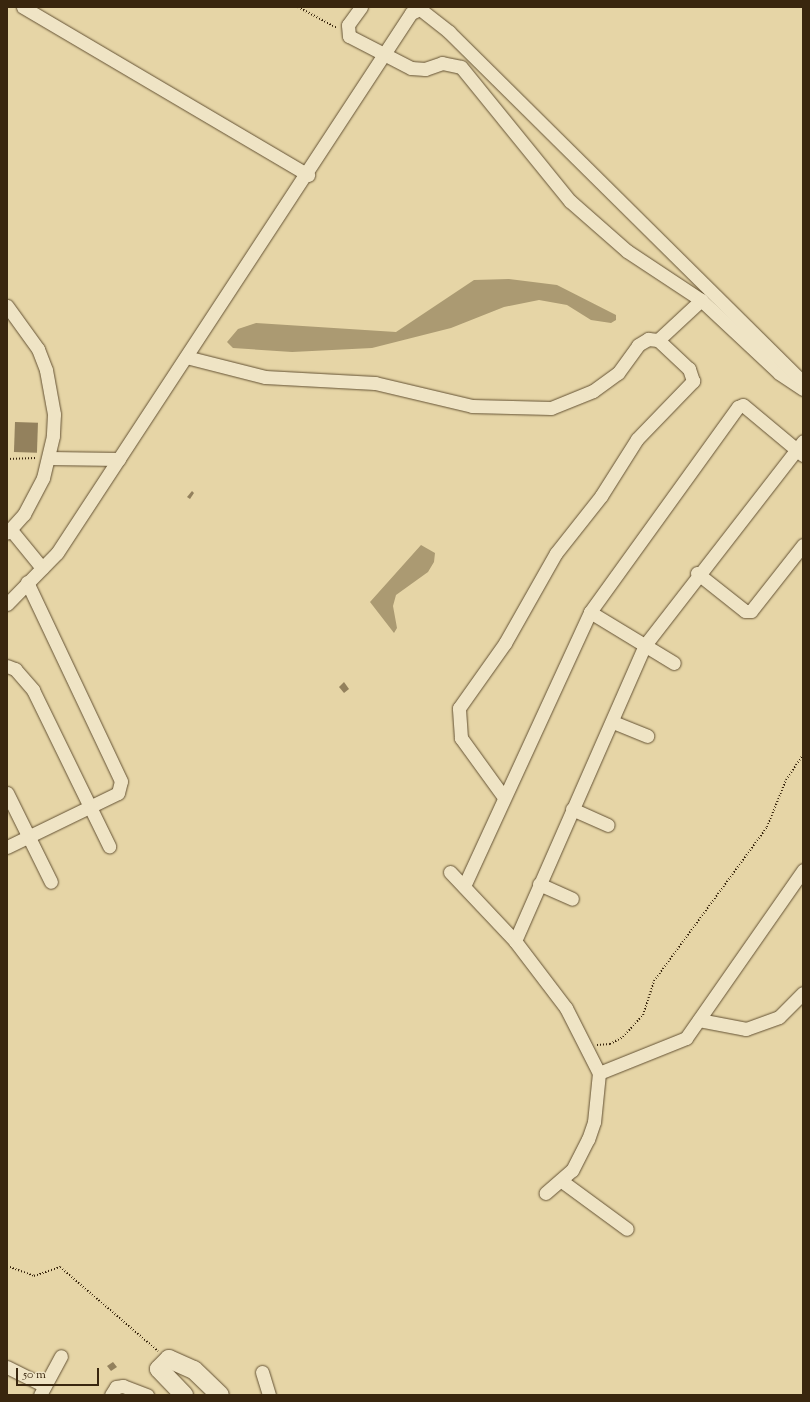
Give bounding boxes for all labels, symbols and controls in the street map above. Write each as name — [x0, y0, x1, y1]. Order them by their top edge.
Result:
scale bar — [18, 1360, 101, 1386]
text: 50 m — [23, 1366, 46, 1384]

